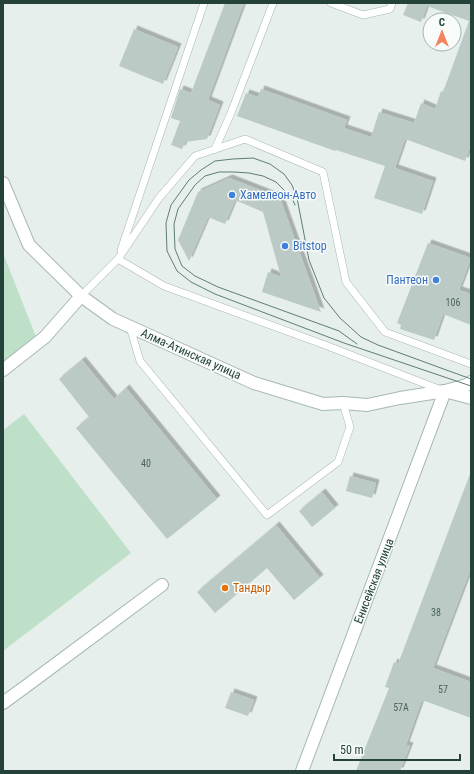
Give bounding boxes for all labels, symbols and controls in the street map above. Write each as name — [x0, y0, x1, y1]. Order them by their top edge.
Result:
north arrow — [422, 12, 462, 52]
text: С — [439, 16, 445, 29]
place label: Хамелеон-Авто — [240, 188, 316, 202]
marker: Хамелеон-Авто — [227, 190, 237, 200]
place label: Bitstop — [293, 239, 327, 253]
marker: Bitstop — [280, 241, 290, 251]
place label: Пантеон — [386, 273, 428, 287]
marker: Пантеон — [431, 275, 441, 285]
house number: 106 — [446, 297, 460, 308]
street label: Алма-Атинская улица — [139, 326, 243, 382]
house number: 40 — [141, 458, 151, 469]
street label: Енисейская улица — [351, 536, 397, 626]
place label: Тандыр — [233, 581, 271, 595]
marker: Тандыр — [220, 583, 230, 593]
house number: 38 — [431, 607, 441, 618]
house number: 57 — [438, 684, 448, 695]
house number: 57А — [393, 702, 409, 713]
scale bar — [334, 736, 460, 762]
text: 50 m — [340, 743, 364, 757]

